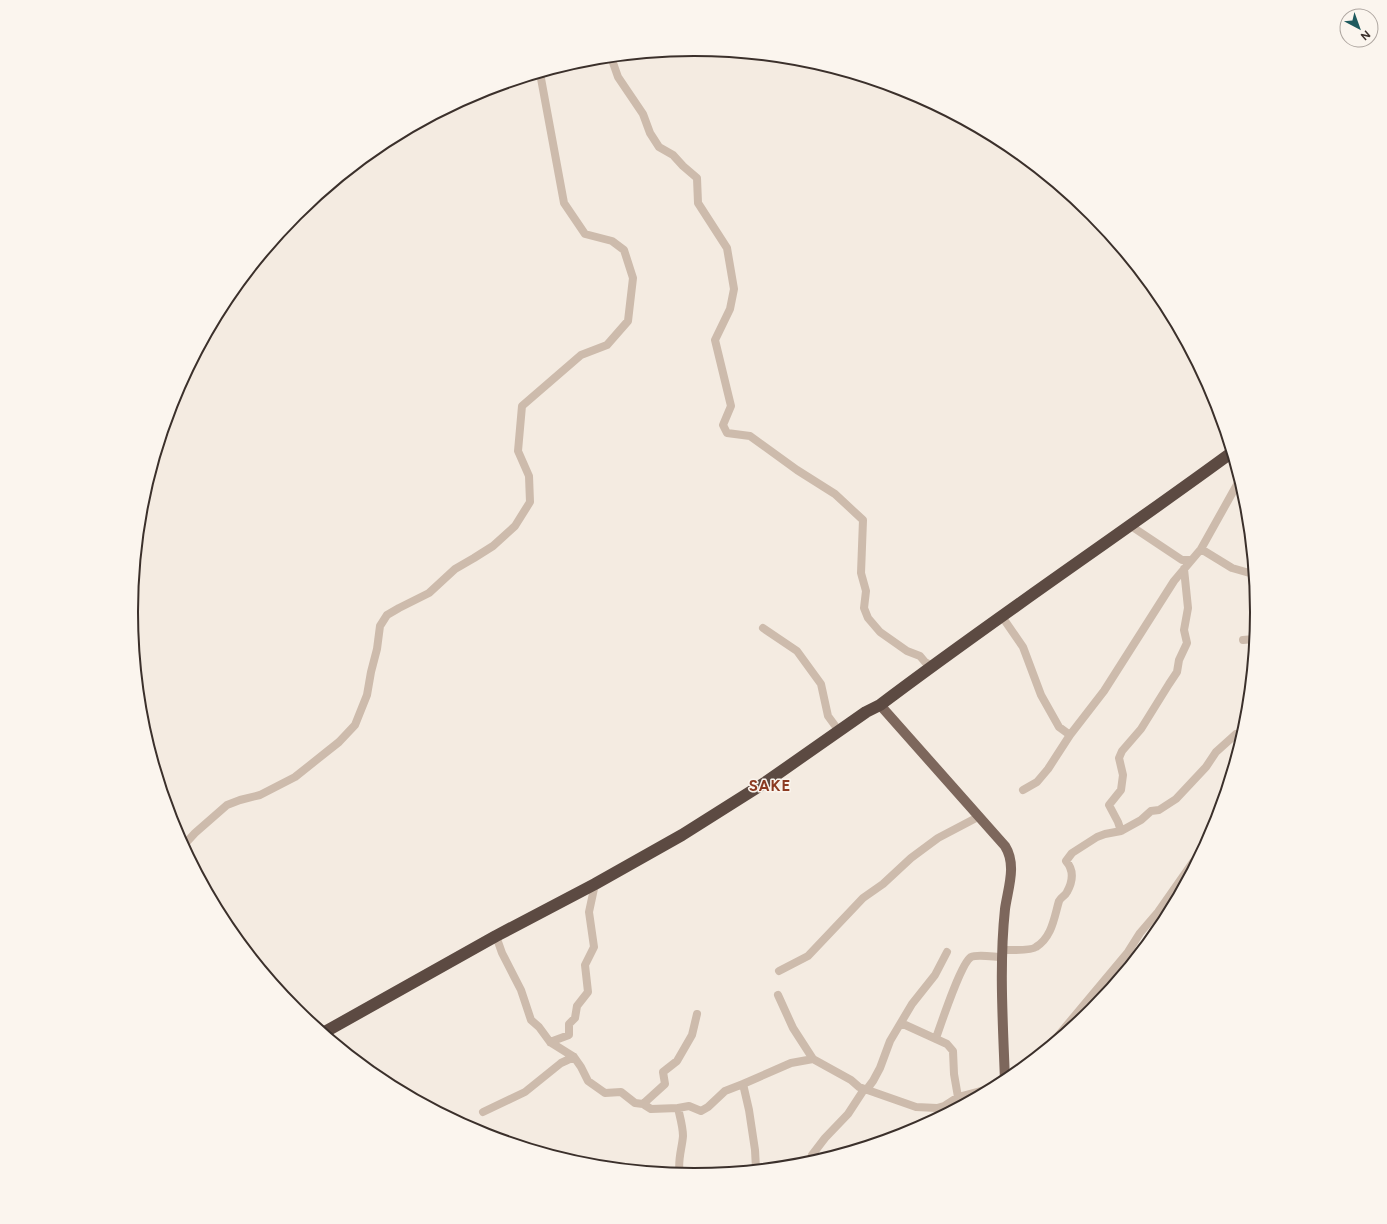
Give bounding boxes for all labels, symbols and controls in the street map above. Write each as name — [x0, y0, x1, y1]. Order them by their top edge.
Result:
north arrow — [1339, 8, 1379, 48]
text: N — [1358, 27, 1373, 43]
district label: SAKE — [749, 777, 791, 795]

